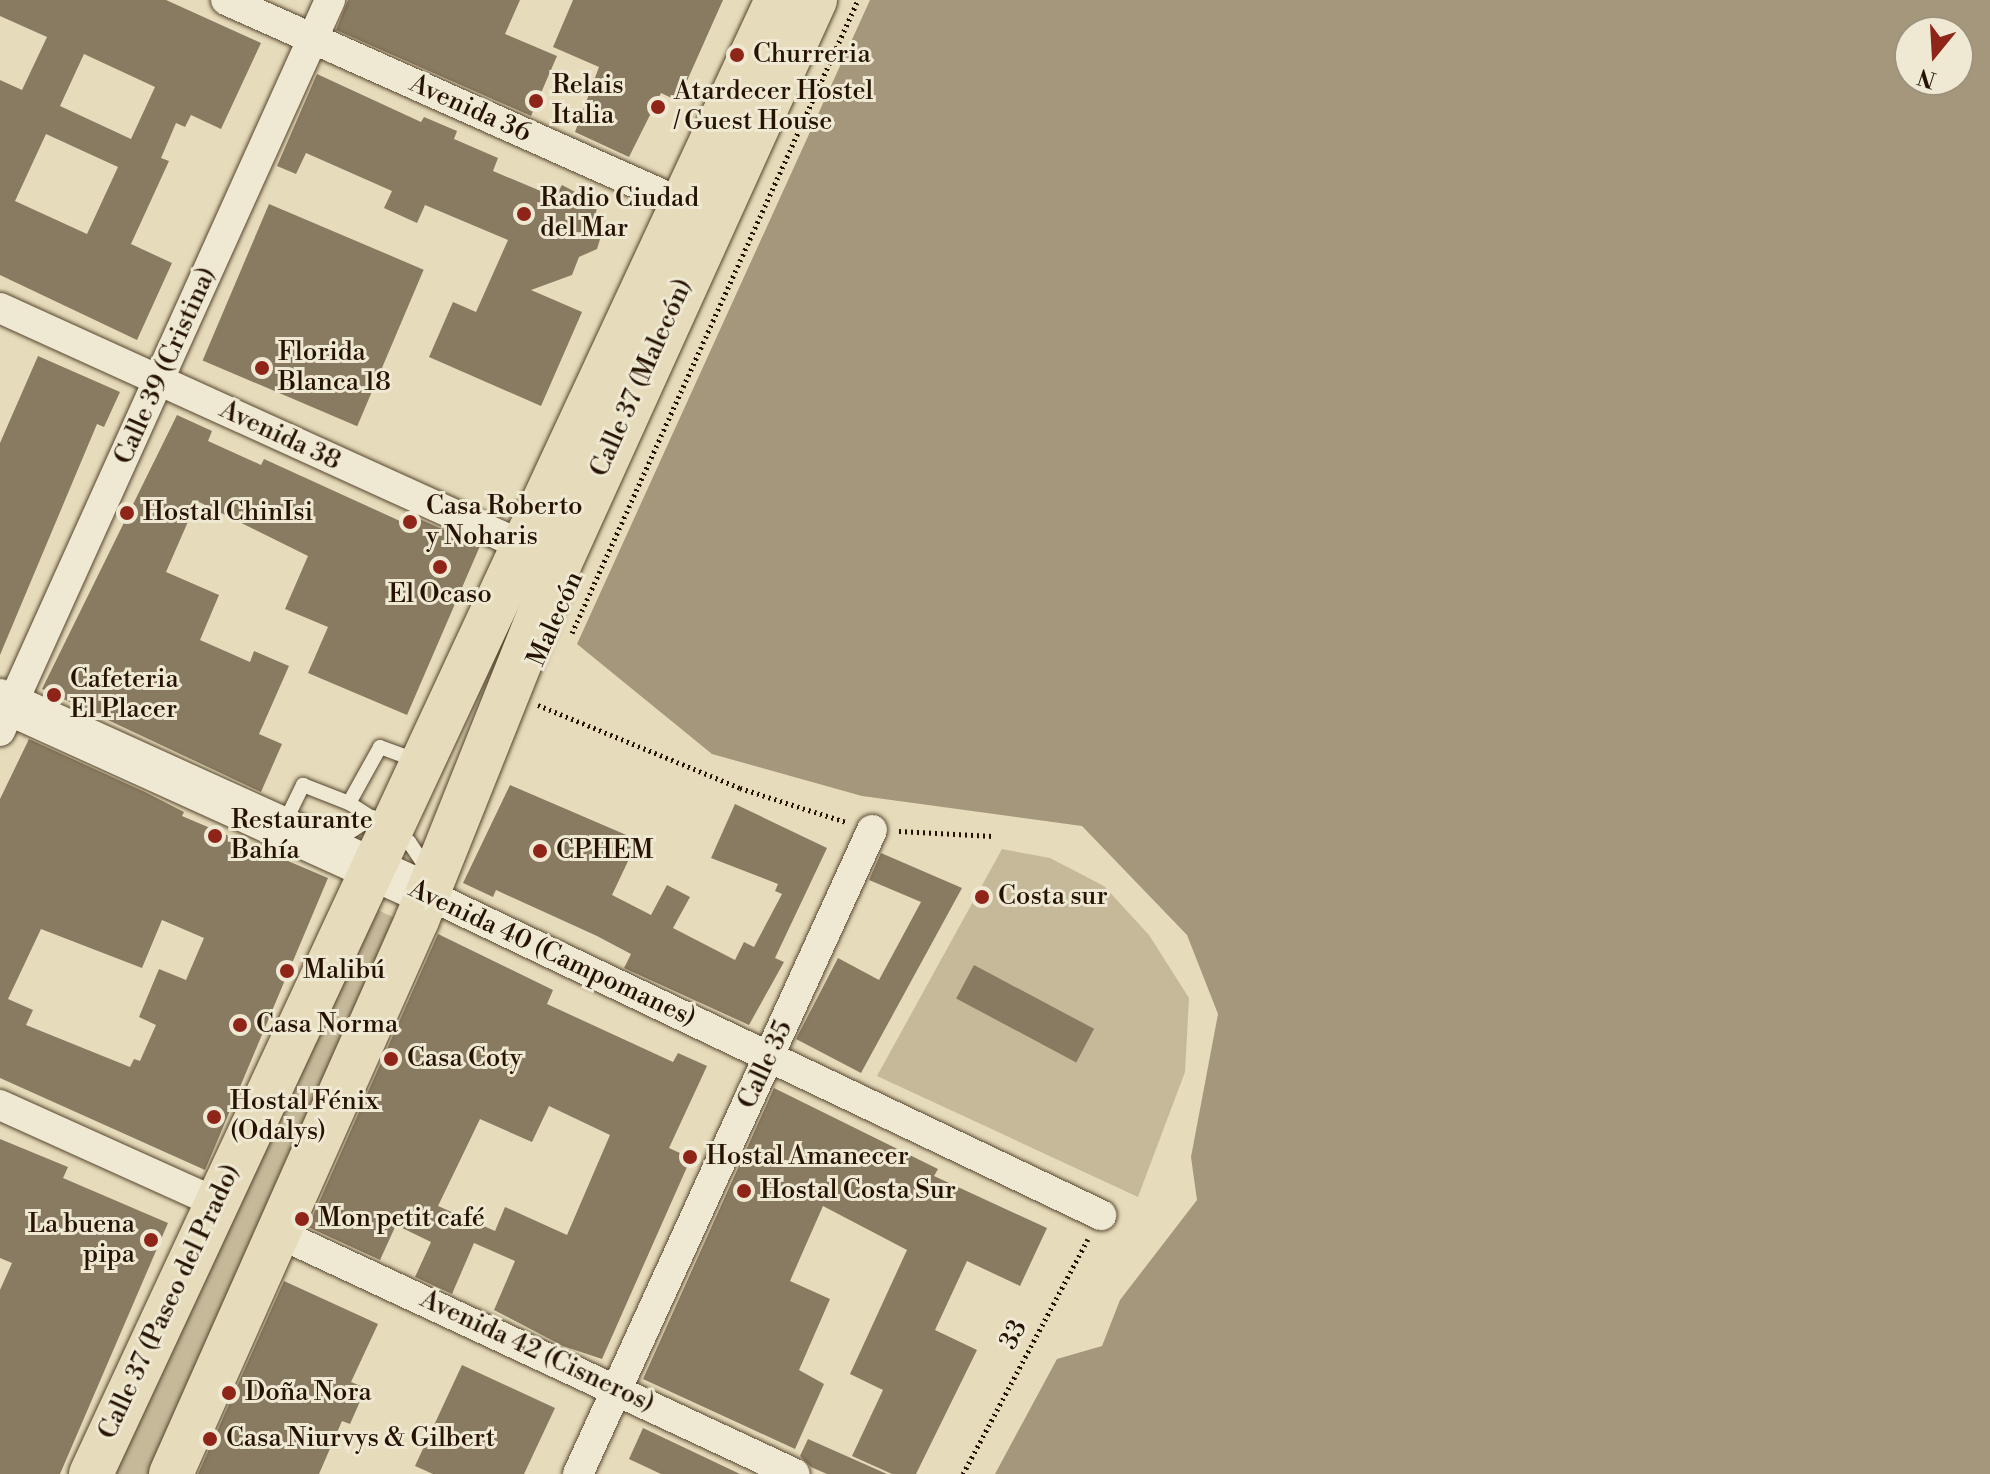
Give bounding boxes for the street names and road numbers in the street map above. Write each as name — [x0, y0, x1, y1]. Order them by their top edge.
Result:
street label: Avenida 36 — [404, 68, 536, 150]
street label: Calle 39 (Cristina) — [109, 263, 223, 469]
street label: Calle 37 (Malecón) — [584, 274, 700, 482]
street label: Avenida 38 — [215, 394, 345, 478]
street label: Malecón — [521, 567, 591, 671]
street label: Avenida 40 (Campomanes) — [404, 874, 700, 1034]
street label: Calle 35 — [732, 1016, 800, 1114]
street label: Calle 37 (Paseo del Prado) — [93, 1160, 247, 1444]
street label: Avenida 42 (Cisneros) — [415, 1284, 659, 1420]
street label: 33 — [993, 1315, 1035, 1355]

